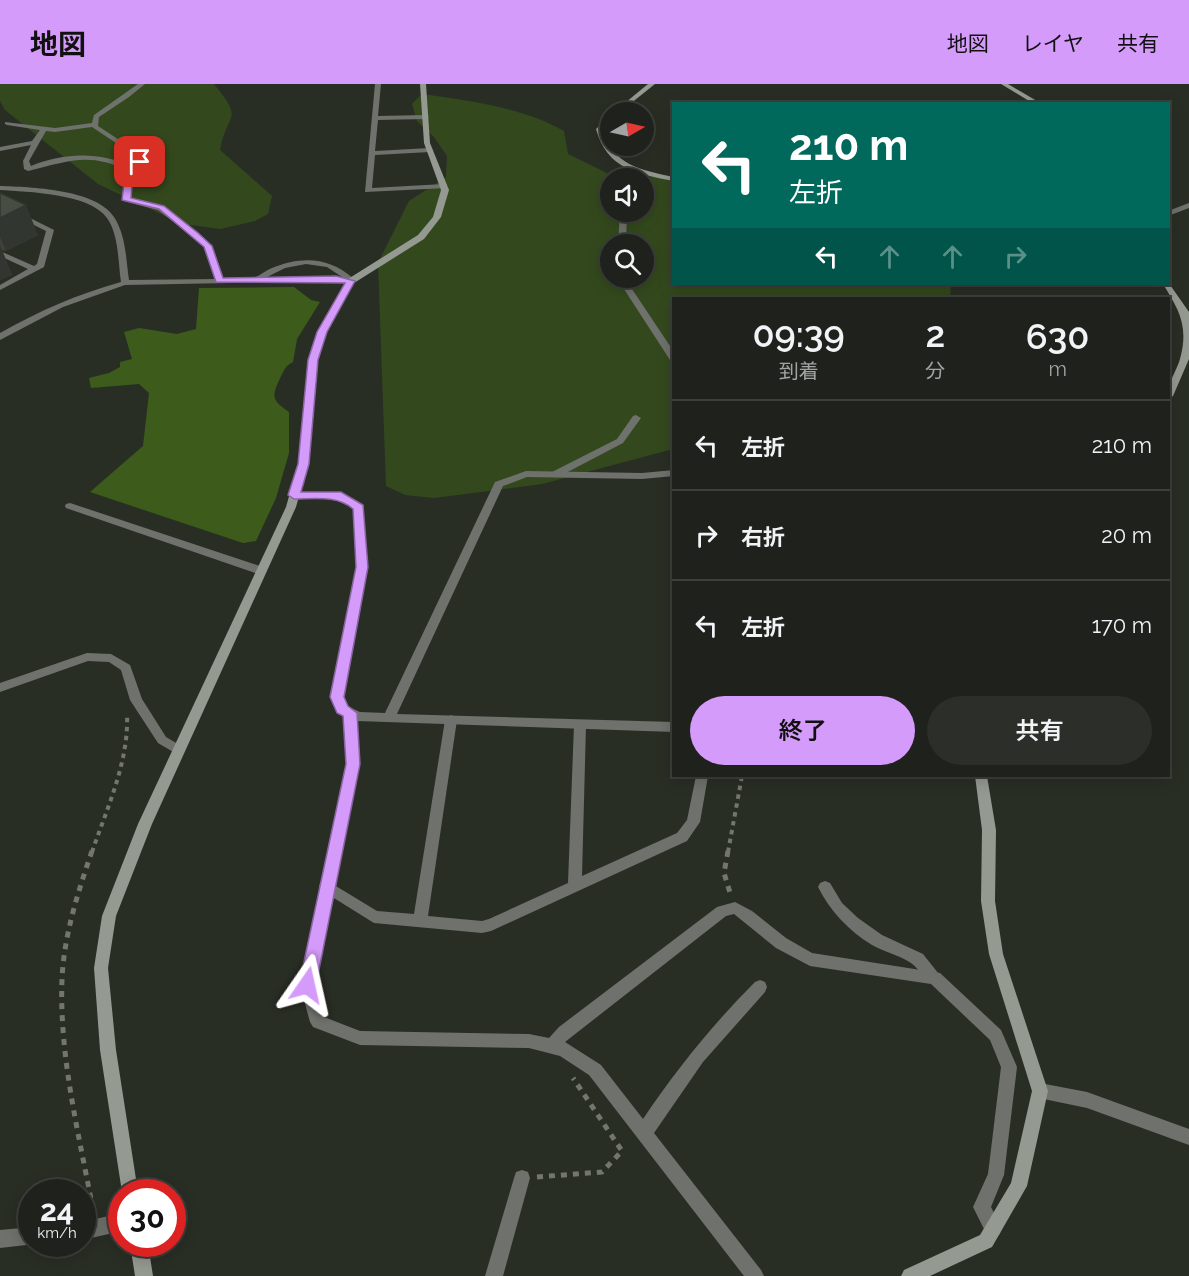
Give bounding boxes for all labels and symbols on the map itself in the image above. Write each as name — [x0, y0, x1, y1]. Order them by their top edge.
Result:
north arrow — [600, 102, 654, 156]
pin — [114, 136, 165, 187]
position arrow — [275, 953, 339, 1017]
speed limit sign: 30 — [108, 1179, 186, 1257]

